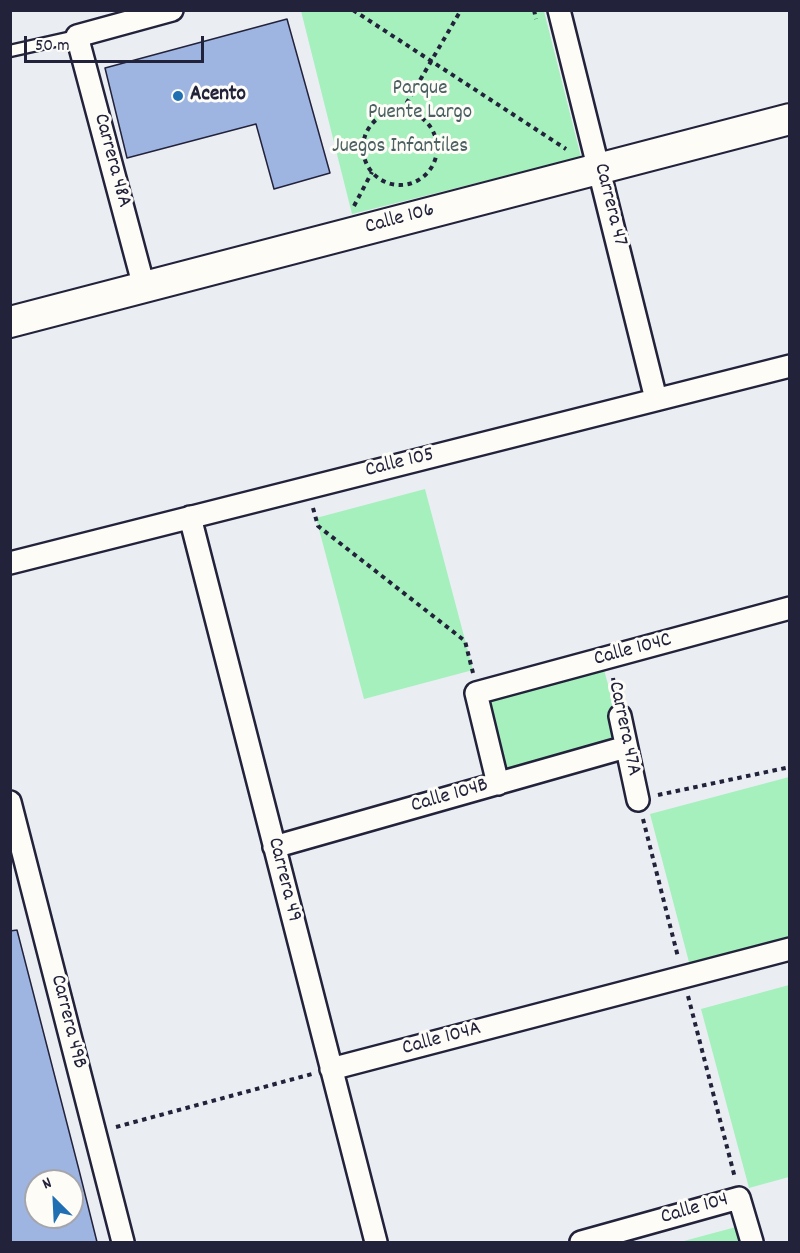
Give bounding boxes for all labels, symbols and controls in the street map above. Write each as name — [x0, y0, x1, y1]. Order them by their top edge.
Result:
scale bar — [27, 24, 207, 62]
text: 50 m — [35, 34, 70, 59]
park label: Parque Puente Largo — [368, 77, 472, 127]
place label: Acento — [190, 83, 246, 109]
marker: Acento — [171, 89, 185, 103]
street label: Carrera 48A — [86, 111, 136, 211]
park label: Juegos Infantiles — [332, 135, 468, 161]
street label: Carrera 47 — [587, 161, 631, 249]
street label: Calle 106 — [363, 199, 437, 241]
street label: Calle 105 — [363, 443, 437, 485]
street label: Calle 104C — [591, 629, 675, 673]
street label: Carrera 47A — [601, 680, 645, 778]
street label: Calle 104B — [409, 774, 491, 820]
street label: Carrera 49 — [260, 835, 306, 925]
street label: Carrera 49B — [43, 972, 91, 1072]
street label: Calle 104A — [400, 1017, 484, 1063]
north arrow — [24, 1169, 84, 1229]
text: N — [39, 1172, 56, 1196]
street label: Calle 104 — [658, 1188, 732, 1232]

